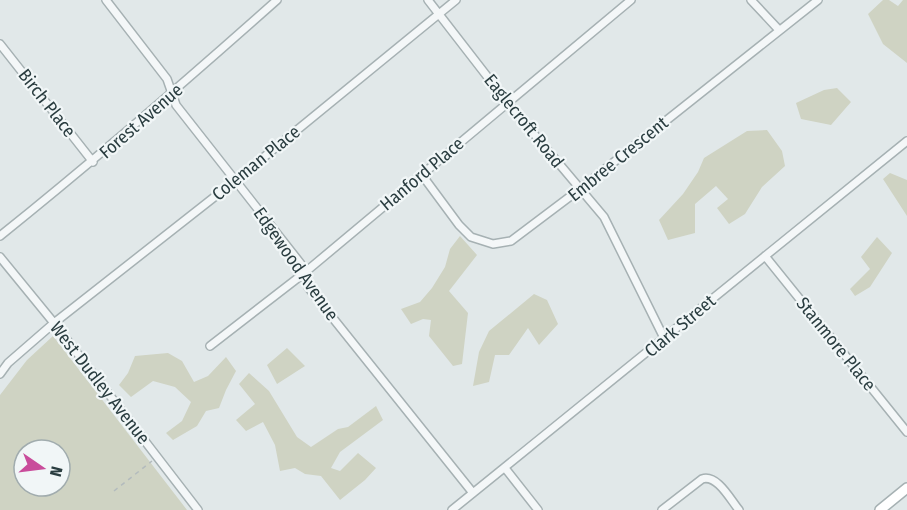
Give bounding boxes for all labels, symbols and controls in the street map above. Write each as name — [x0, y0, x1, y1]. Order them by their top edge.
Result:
street label: Birch Place — [14, 64, 81, 142]
street label: Eaglecroft Road — [479, 69, 569, 173]
street label: Forest Avenue — [95, 79, 187, 163]
street label: Embree Crescent — [564, 112, 673, 206]
street label: Coleman Place — [207, 121, 305, 205]
street label: Hanford Place — [376, 133, 468, 215]
street label: Edgewood Avenue — [249, 203, 343, 325]
street label: Clark Street — [640, 290, 720, 362]
street label: Stanmore Place — [792, 293, 881, 395]
street label: West Dudley Avenue — [45, 317, 155, 449]
north arrow — [12, 438, 72, 498]
text: N — [46, 465, 66, 478]

